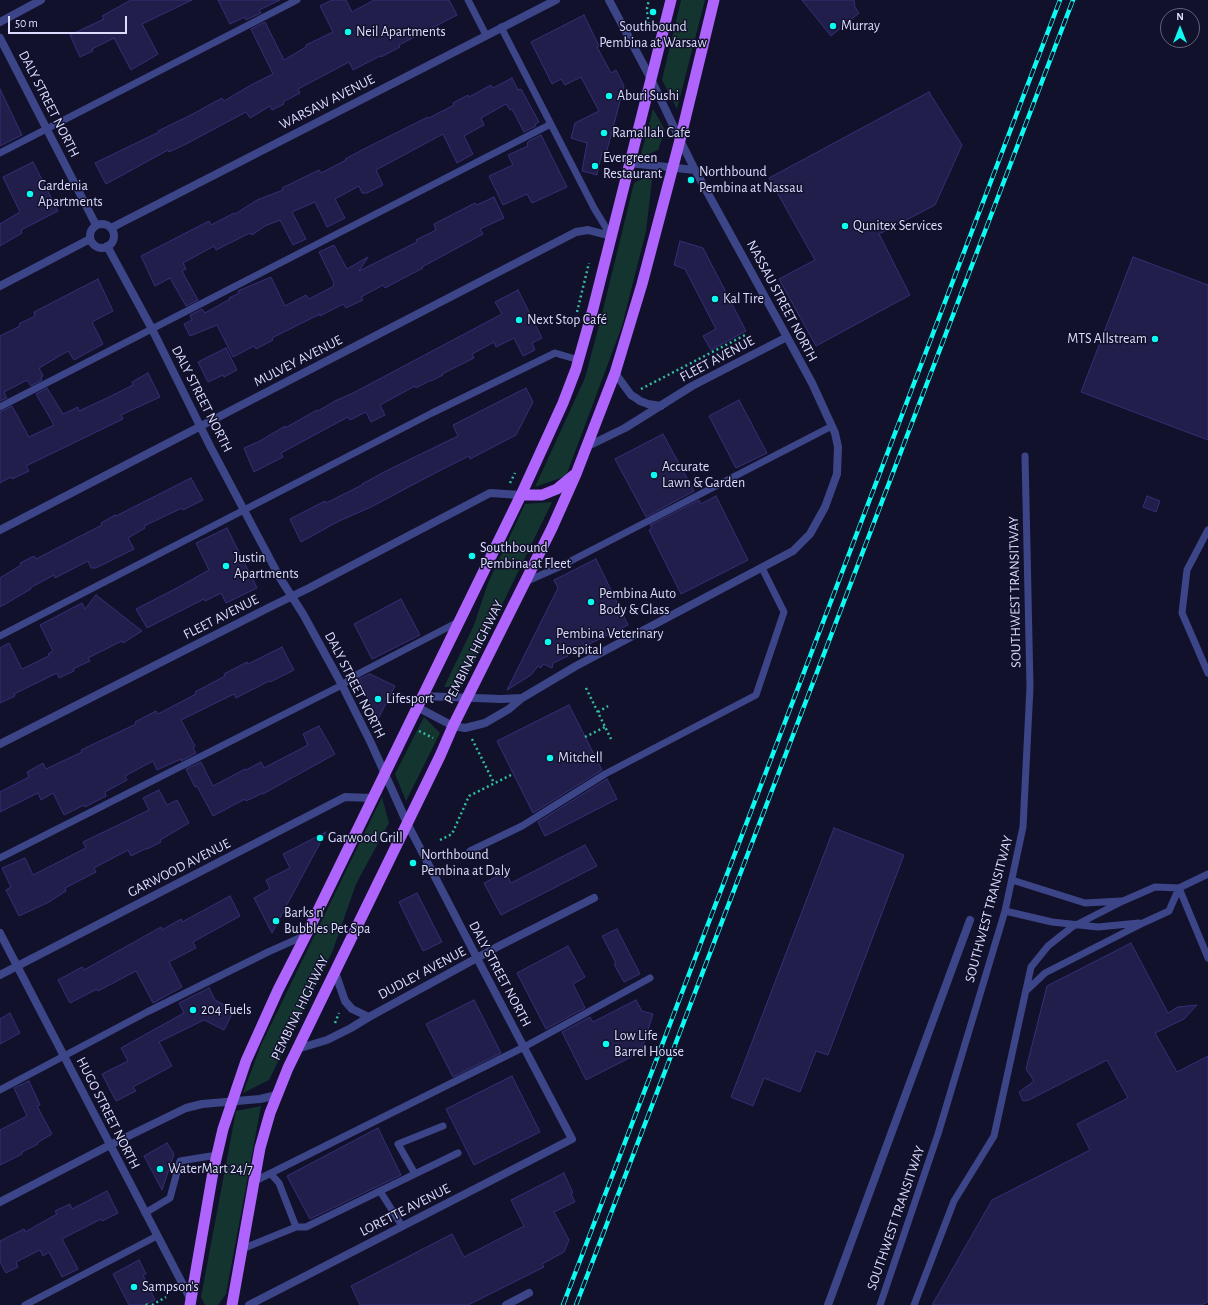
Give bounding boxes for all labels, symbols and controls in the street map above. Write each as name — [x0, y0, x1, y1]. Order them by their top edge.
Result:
marker: Southbound Pembina at Warsaw — [648, 7, 658, 17]
scale bar — [10, 8, 129, 34]
north arrow — [1160, 8, 1200, 48]
text: N — [1176, 11, 1184, 22]
text: 50 m — [15, 17, 38, 29]
place label: Murray — [841, 18, 880, 34]
place label: Southbound Pembina at Warsaw — [599, 19, 707, 52]
marker: Murray — [828, 21, 838, 31]
place label: Neil Apartments — [356, 24, 446, 40]
marker: Neil Apartments — [343, 27, 353, 37]
street label: DALY STREET NORTH — [15, 48, 83, 160]
street label: WARSAW AVENUE — [277, 71, 377, 133]
place label: Aburi Sushi — [617, 88, 679, 104]
marker: Aburi Sushi — [604, 91, 614, 101]
place label: Ramallah Cafe — [612, 125, 691, 141]
marker: Ramallah Cafe — [599, 128, 609, 138]
place label: Evergreen Restaurant — [603, 150, 662, 182]
marker: Evergreen Restaurant — [590, 161, 600, 171]
place label: Northbound Pembina at Nassau — [699, 164, 803, 196]
marker: Northbound Pembina at Nassau — [686, 175, 696, 185]
place label: Gardenia Apartments — [38, 178, 103, 210]
marker: Gardenia Apartments — [25, 189, 35, 199]
place label: Qunitex Services — [853, 218, 942, 234]
marker: Qunitex Services — [840, 221, 850, 231]
street label: NASSAU STREET NORTH — [743, 237, 821, 365]
place label: Kal Tire — [723, 291, 764, 307]
marker: Kal Tire — [710, 294, 720, 304]
place label: Next Stop Café — [527, 312, 607, 328]
marker: Next Stop Café — [514, 315, 524, 325]
place label: MTS Allstream — [1067, 331, 1147, 347]
street label: MULVEY AVENUE — [251, 332, 345, 390]
street label: FLEET AVENUE — [677, 332, 757, 386]
marker: MTS Allstream — [1150, 334, 1160, 344]
street label: DALY STREET NORTH — [168, 343, 236, 455]
place label: Accurate Lawn & Garden — [662, 459, 745, 492]
marker: Accurate Lawn & Garden — [649, 470, 659, 480]
street label: SOUTHWEST TRANSITWAY — [1005, 516, 1025, 668]
place label: Southbound Pembina at Fleet — [480, 540, 571, 572]
place label: Justin Apartments — [234, 550, 299, 582]
marker: Southbound Pembina at Fleet — [467, 551, 477, 561]
marker: Justin Apartments — [221, 561, 231, 571]
place label: Pembina Auto Body & Glass — [599, 586, 676, 618]
street label: FLEET AVENUE — [181, 591, 261, 643]
street label: PEMBINA HIGHWAY — [441, 597, 507, 707]
marker: Pembina Auto Body & Glass — [586, 597, 596, 607]
place label: Pembina Veterinary Hospital — [556, 626, 664, 658]
street label: DALY STREET NORTH — [321, 629, 389, 741]
marker: Pembina Veterinary Hospital — [543, 637, 553, 647]
place label: Lifesport — [386, 691, 434, 707]
marker: Lifesport — [373, 694, 383, 704]
place label: Mitchell — [558, 750, 603, 766]
marker: Mitchell — [545, 753, 555, 763]
place label: Garwood Grill — [328, 830, 403, 846]
marker: Garwood Grill — [315, 833, 325, 843]
street label: SOUTHWEST TRANSITWAY — [961, 834, 1017, 984]
street label: GARWOOD AVENUE — [125, 835, 233, 901]
place label: Northbound Pembina at Daly — [421, 847, 510, 880]
marker: Northbound Pembina at Daly — [408, 858, 418, 868]
place label: Barks n' Bubbles Pet Spa — [284, 905, 371, 938]
marker: Barks n' Bubbles Pet Spa — [271, 916, 281, 926]
street label: DALY STREET NORTH — [465, 918, 535, 1030]
street label: DUDLEY AVENUE — [375, 943, 469, 1003]
street label: PEMBINA HIGHWAY — [267, 953, 333, 1063]
place label: 204 Fuels — [201, 1002, 251, 1018]
marker: 204 Fuels — [188, 1005, 198, 1015]
place label: Low Life Barrel House — [614, 1028, 684, 1060]
marker: Low Life Barrel House — [601, 1039, 611, 1049]
street label: HUGO STREET NORTH — [72, 1054, 144, 1172]
street label: SOUTHWEST TRANSITWAY — [863, 1144, 929, 1292]
place label: WaterMart 24/7 — [168, 1161, 253, 1177]
marker: WaterMart 24/7 — [155, 1164, 165, 1174]
street label: LORETTE AVENUE — [357, 1180, 453, 1240]
place label: Sampson's — [142, 1279, 199, 1295]
marker: Sampson's — [129, 1282, 139, 1292]

